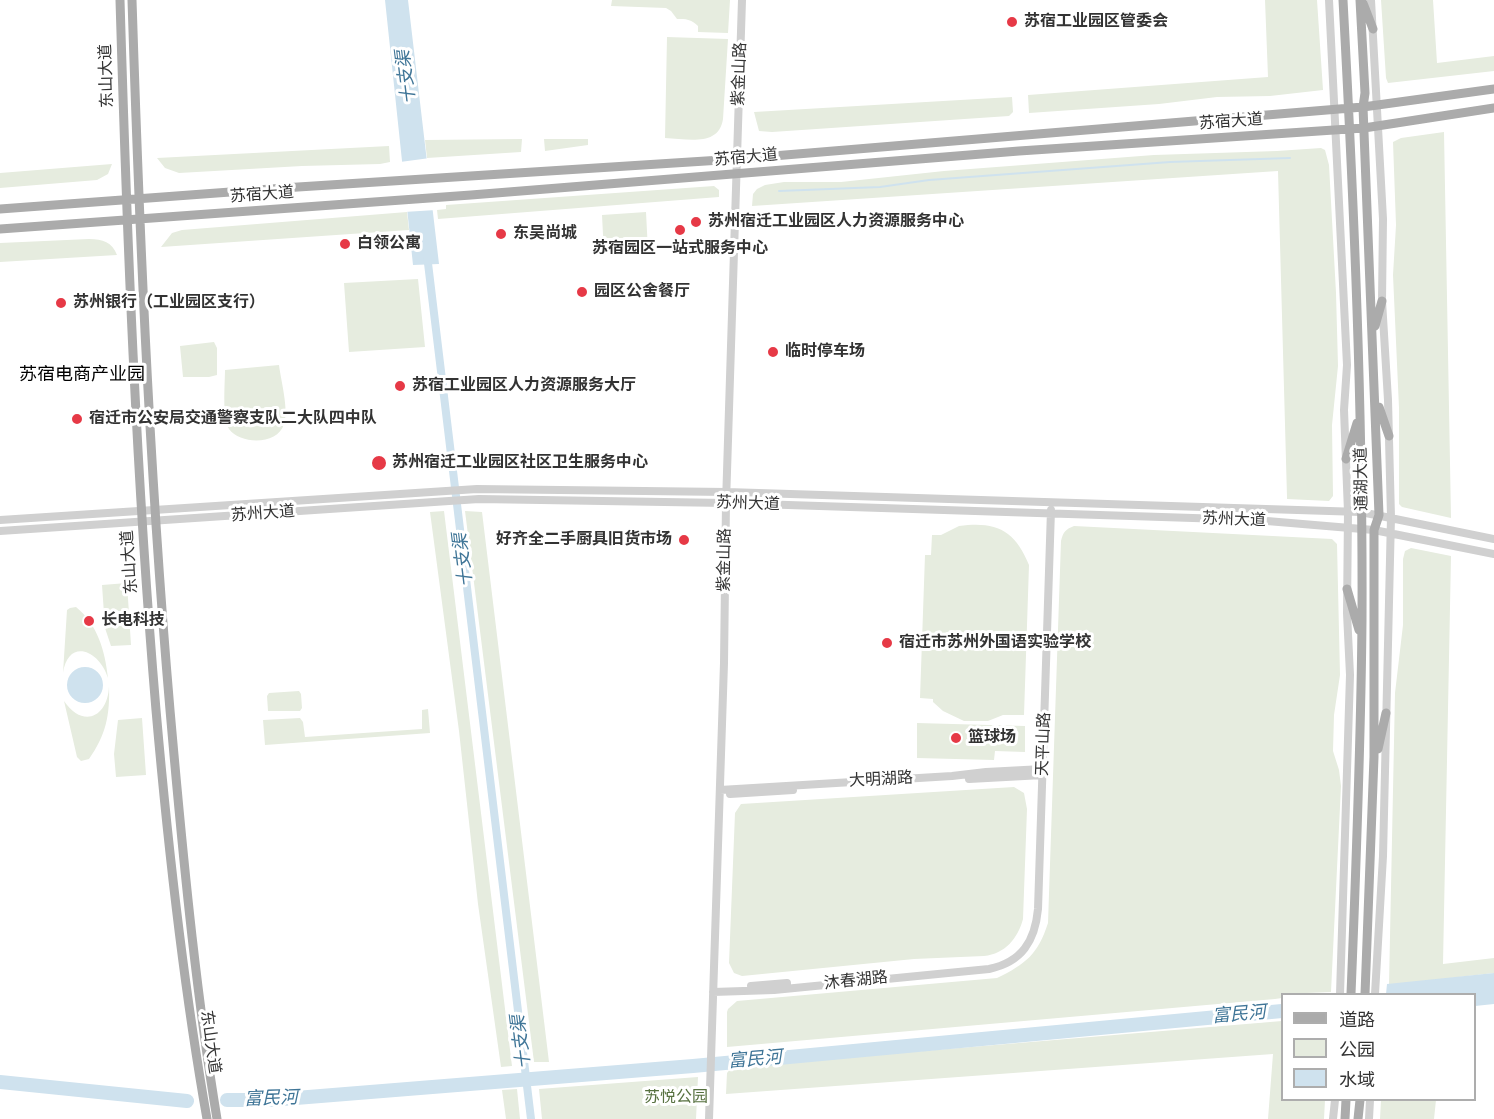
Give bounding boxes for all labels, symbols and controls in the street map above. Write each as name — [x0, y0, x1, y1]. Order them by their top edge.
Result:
place label: 苏宿工业园区管委会 — [1024, 12, 1168, 32]
marker: 苏宿工业园区管委会 — [1005, 15, 1019, 29]
street label: 紫金山路 — [729, 42, 751, 106]
street label: 东山大道 — [96, 44, 118, 108]
water label: 十支渠 — [393, 49, 421, 105]
street label: 苏宿大道 — [1198, 110, 1264, 134]
street label: 苏宿大道 — [713, 146, 779, 170]
street label: 苏宿大道 — [229, 183, 295, 207]
place label: 苏州宿迁工业园区人力资源服务中心 — [708, 212, 964, 232]
marker: 苏州宿迁工业园区人力资源服务中心 — [689, 215, 703, 229]
marker: 苏宿园区一站式服务中心 — [673, 223, 687, 237]
place label: 东吴尚城 — [513, 224, 577, 244]
marker: 东吴尚城 — [494, 227, 508, 241]
place label: 白领公寓 — [357, 234, 421, 254]
marker: 白领公寓 — [338, 237, 352, 251]
place label: 苏宿园区一站式服务中心 — [592, 239, 768, 259]
place label: 园区公舍餐厅 — [594, 282, 690, 302]
marker: 园区公舍餐厅 — [575, 285, 589, 299]
place label: 苏州银行（工业园区支行） — [73, 293, 265, 313]
marker: 苏州银行（工业园区支行） — [54, 296, 68, 310]
place label: 临时停车场 — [785, 342, 865, 362]
marker: 临时停车场 — [766, 345, 780, 359]
district label: 苏宿电商产业园 — [19, 364, 145, 386]
place label: 苏宿工业园区人力资源服务大厅 — [412, 376, 636, 396]
marker: 苏宿工业园区人力资源服务大厅 — [393, 379, 407, 393]
place label: 宿迁市公安局交通警察支队二大队四中队 — [89, 409, 377, 429]
marker: 宿迁市公安局交通警察支队二大队四中队 — [70, 412, 84, 426]
street label: 通湖大道 — [1352, 447, 1372, 511]
place label: 苏州宿迁工业园区社区卫生服务中心 — [392, 453, 648, 473]
marker: 苏州宿迁工业园区社区卫生服务中心 — [370, 454, 388, 472]
street label: 苏州大道 — [716, 493, 780, 515]
street label: 苏州大道 — [230, 502, 296, 526]
street label: 苏州大道 — [1202, 509, 1266, 531]
street label: 紫金山路 — [715, 528, 735, 592]
street label: 东山大道 — [118, 529, 142, 595]
place label: 好齐全二手厨具旧货市场 — [496, 530, 672, 550]
water label: 十支渠 — [450, 532, 478, 588]
marker: 好齐全二手厨具旧货市场 — [677, 533, 691, 547]
place label: 长电科技 — [101, 611, 165, 631]
marker: 长电科技 — [82, 614, 96, 628]
place label: 宿迁市苏州外国语实验学校 — [899, 633, 1091, 653]
marker: 宿迁市苏州外国语实验学校 — [880, 636, 894, 650]
street label: 天平山路 — [1033, 712, 1055, 776]
place label: 篮球场 — [968, 728, 1016, 748]
marker: 篮球场 — [949, 731, 963, 745]
street label: 大明湖路 — [849, 769, 913, 791]
street label: 沐春湖路 — [823, 968, 889, 994]
legend — [1281, 993, 1476, 1101]
water label: 富民河 — [1211, 1002, 1267, 1028]
street label: 东山大道 — [196, 1009, 224, 1075]
text: 道路 — [1339, 1009, 1375, 1031]
water label: 十支渠 — [508, 1014, 536, 1070]
text: 公园 — [1339, 1039, 1375, 1061]
water label: 富民河 — [727, 1047, 783, 1073]
text: 水域 — [1339, 1069, 1375, 1091]
water label: 富民河 — [244, 1087, 298, 1111]
park label: 苏悦公园 — [644, 1088, 708, 1108]

